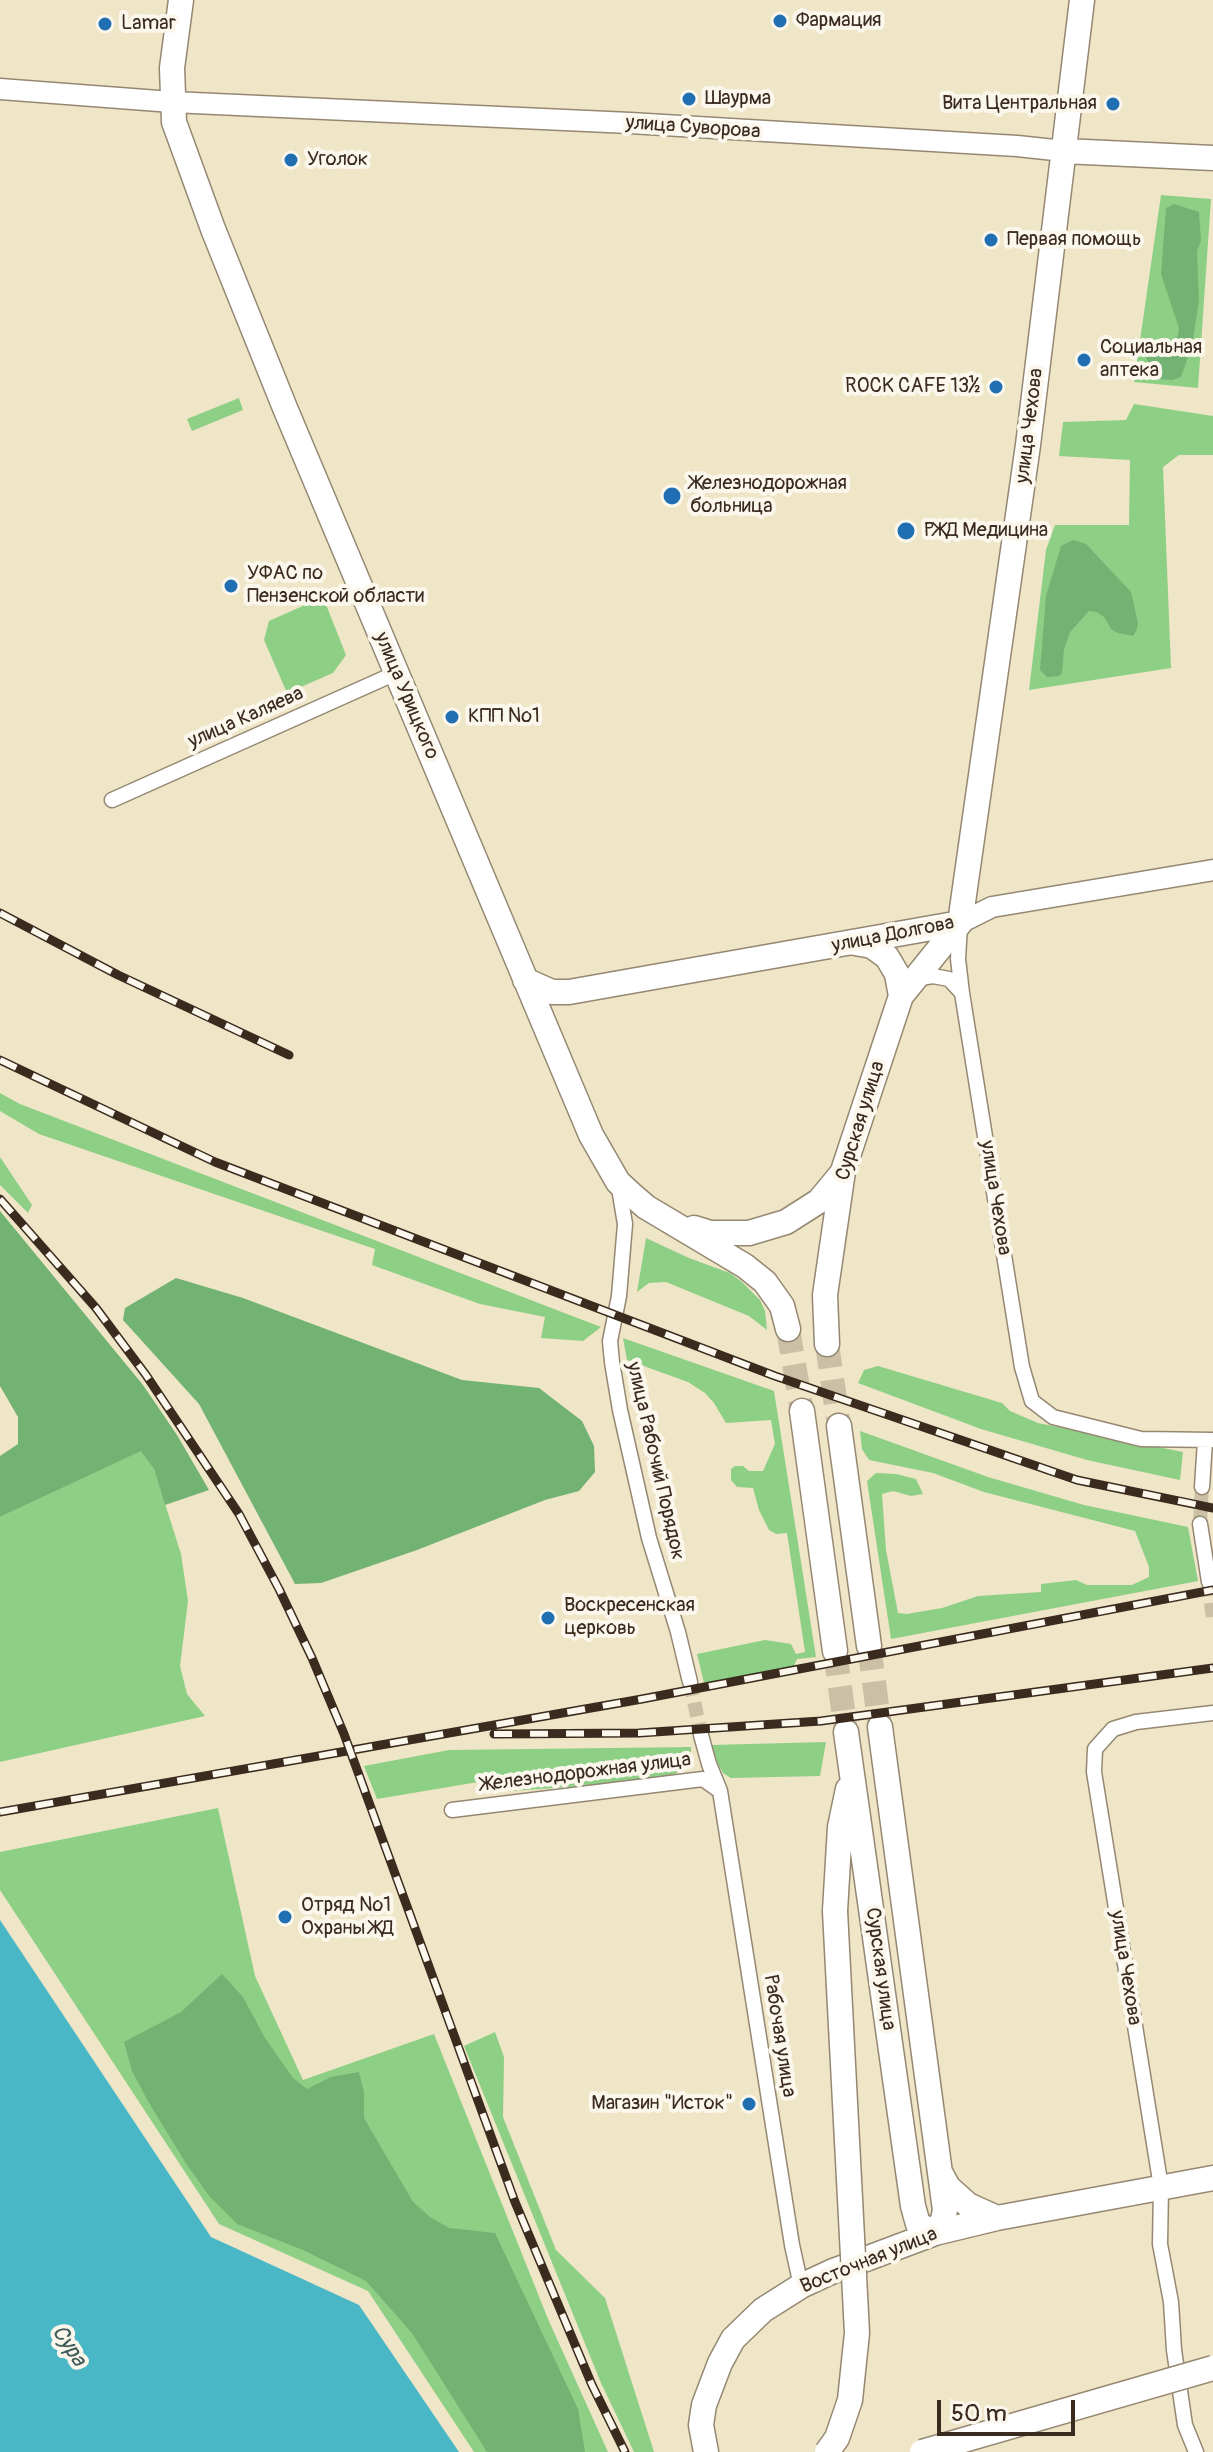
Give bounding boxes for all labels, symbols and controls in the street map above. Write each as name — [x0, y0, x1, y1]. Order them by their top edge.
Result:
place label: Фармация — [796, 9, 881, 33]
place label: Lamar — [121, 12, 176, 36]
marker: Фармация — [771, 12, 789, 30]
marker: Lamar — [96, 15, 114, 33]
place label: Шаурма — [705, 87, 771, 111]
marker: Шаурма — [680, 90, 698, 108]
place label: Вита Центральная — [942, 92, 1097, 116]
marker: Вита Центральная — [1104, 95, 1122, 113]
street label: улица Суворова — [625, 111, 761, 145]
place label: Уголок — [307, 148, 368, 172]
marker: Уголок — [282, 151, 300, 169]
place label: Первая помощь — [1007, 228, 1141, 252]
marker: Первая помощь — [982, 231, 1000, 249]
place label: Социальная аптека — [1100, 336, 1202, 383]
marker: Социальная аптека — [1075, 351, 1093, 369]
street label: улица Чехова — [1011, 367, 1049, 485]
place label: ROCK CAFE 13½ — [845, 375, 980, 399]
marker: ROCK CAFE 13½ — [987, 378, 1005, 396]
place label: Железнодорожная больница — [690, 472, 847, 519]
marker: Железнодорожная больница — [661, 485, 683, 507]
place label: РЖД Медицина — [924, 519, 1048, 543]
marker: РЖД Медицина — [895, 520, 917, 542]
place label: УФАС по Пензенской области — [247, 562, 424, 609]
marker: УФАС по Пензенской области — [222, 577, 240, 595]
street label: улица Урицкого — [368, 629, 444, 763]
street label: улица Каляева — [185, 682, 307, 754]
place label: КПП №1 — [468, 705, 540, 729]
marker: КПП №1 — [443, 708, 461, 726]
street label: улица Долгова — [830, 911, 956, 959]
street label: Сурская улица — [831, 1058, 891, 1184]
street label: улица Чехова — [974, 1139, 1016, 1257]
street label: улица Рабочий Порядок — [621, 1360, 689, 1562]
place label: Воскресенская церковь — [564, 1594, 695, 1641]
marker: Воскресенская церковь — [539, 1609, 557, 1627]
street label: Железнодорожная улица — [480, 1748, 692, 1798]
place label: Отряд №1 Охраны ЖД — [301, 1894, 394, 1941]
street label: Сурская улица — [860, 1906, 900, 2032]
marker: Отряд №1 Охраны ЖД — [276, 1908, 294, 1926]
street label: улица Чехова — [1104, 1909, 1146, 2027]
street label: Рабочая улица — [757, 1973, 801, 2099]
place label: Магазин "Исток" — [591, 2092, 733, 2116]
marker: Магазин "Исток" — [740, 2095, 758, 2113]
street label: Восточная улица — [797, 2223, 941, 2299]
water label: Сура — [45, 2321, 91, 2371]
scale bar — [941, 2384, 1079, 2434]
text: 50 m — [951, 2399, 1007, 2428]

